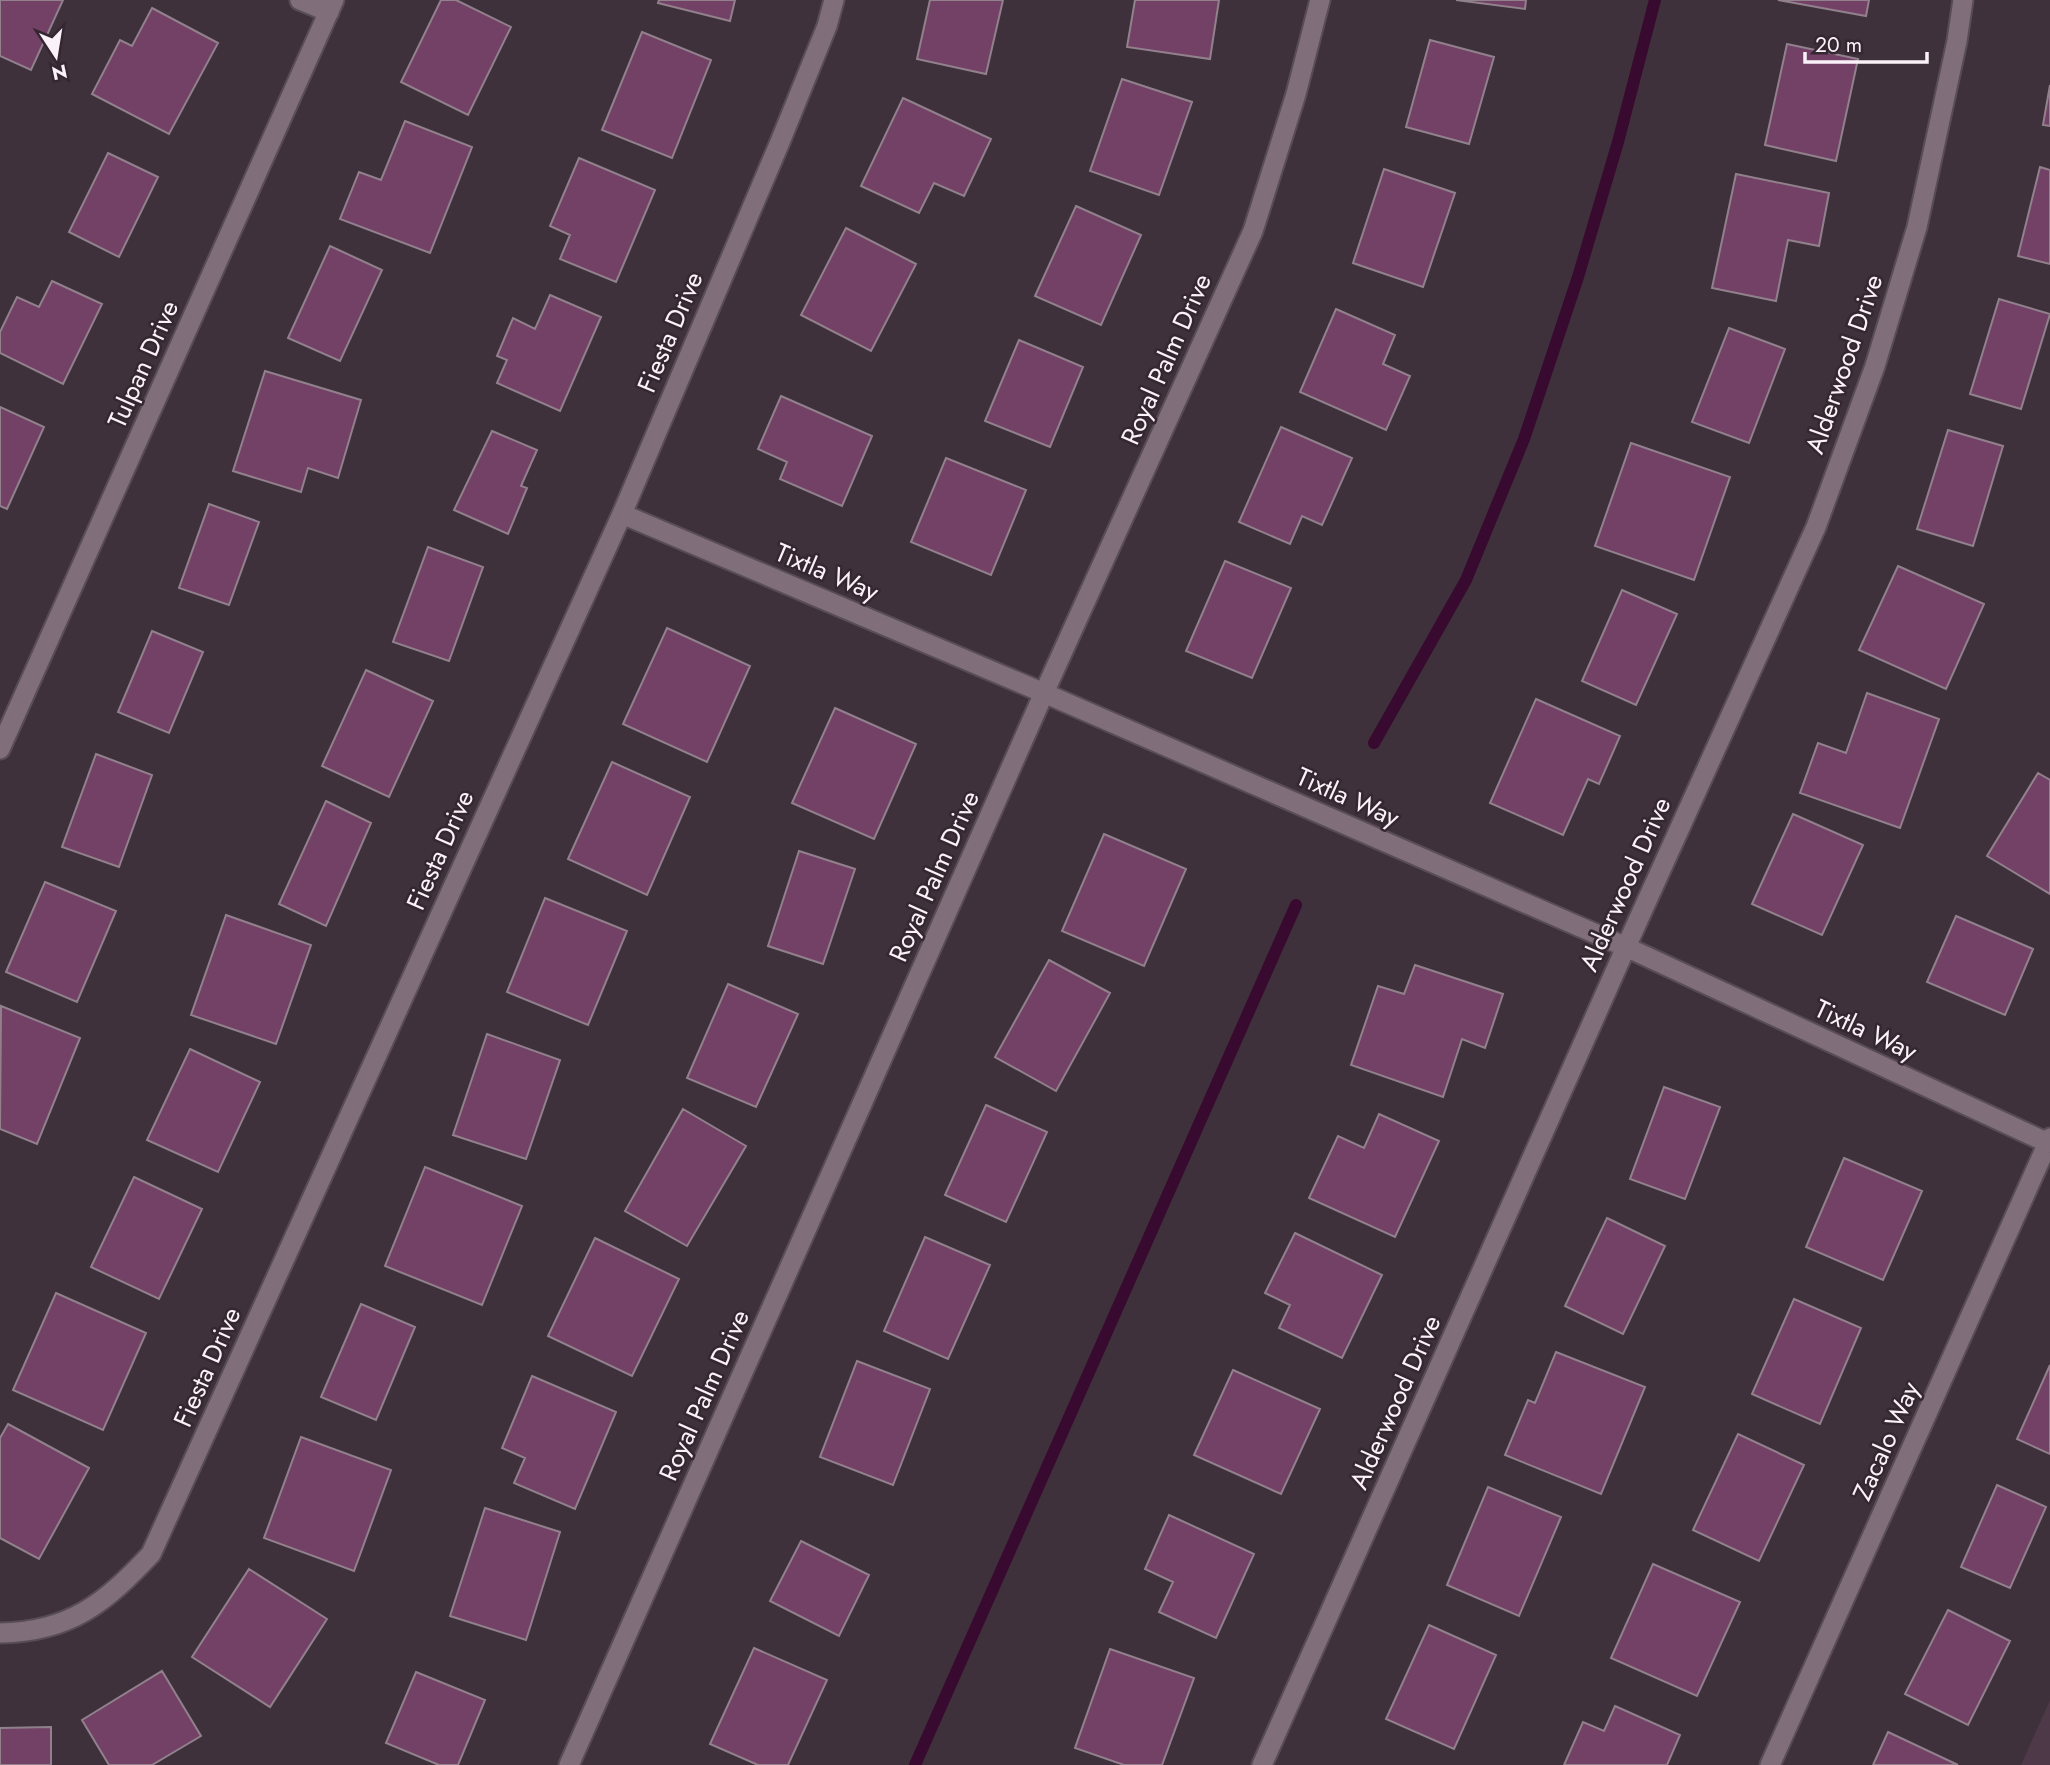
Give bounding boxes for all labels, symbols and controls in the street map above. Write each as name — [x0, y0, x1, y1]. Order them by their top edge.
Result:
north arrow — [21, 21, 91, 91]
scale bar — [1805, 21, 1927, 65]
text: 20 m — [1815, 30, 1862, 60]
text: N — [49, 57, 70, 87]
street label: Fiesta Drive — [628, 266, 712, 398]
street label: Royal Palm Drive — [1111, 267, 1221, 451]
street label: Alderwood Drive — [1796, 269, 1892, 459]
street label: Tulpan Drive — [98, 294, 188, 434]
street label: Tixtla Way — [769, 533, 885, 611]
street label: Tixtla Way — [1290, 757, 1406, 837]
street label: Fiesta Drive — [397, 784, 483, 916]
street label: Royal Palm Drive — [879, 784, 989, 968]
street label: Alderwood Drive — [1570, 791, 1680, 977]
street label: Tixtla Way — [1808, 990, 1924, 1071]
street label: Fiesta Drive — [164, 1301, 250, 1433]
street label: Royal Palm Drive — [649, 1303, 759, 1487]
street label: Alderwood Drive — [1340, 1309, 1450, 1495]
street label: Zacalo Way — [1843, 1375, 1929, 1507]

